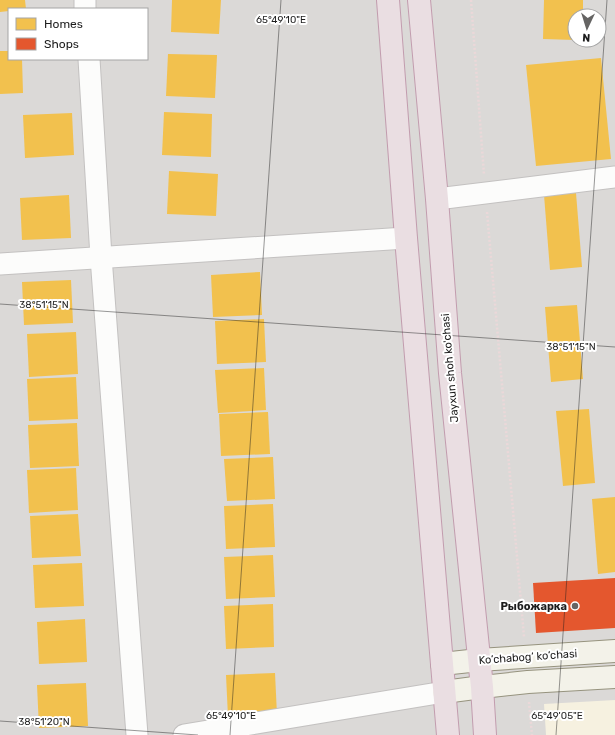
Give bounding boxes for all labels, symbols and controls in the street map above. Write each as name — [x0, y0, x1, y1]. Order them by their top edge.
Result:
legend — [8, 8, 148, 60]
north arrow — [567, 8, 607, 48]
text: 65°49'10"E — [256, 14, 306, 26]
text: Homes — [44, 17, 83, 31]
text: N — [582, 31, 591, 44]
text: Shops — [44, 37, 79, 51]
text: 38°51'15"N — [19, 299, 69, 311]
street label: Jayxun shoh ko'chasi — [439, 313, 461, 423]
text: 38°51'15"N — [546, 341, 596, 353]
place label: Рыбожарка — [500, 600, 567, 613]
marker: Рыбожарка — [570, 601, 580, 611]
street label: Ko‘chabog‘ ko‘chasi — [478, 647, 578, 667]
text: 65°49'10"E — [206, 710, 256, 722]
text: 65°49'05"E — [531, 710, 583, 722]
text: 38°51'20"N — [18, 716, 70, 728]

